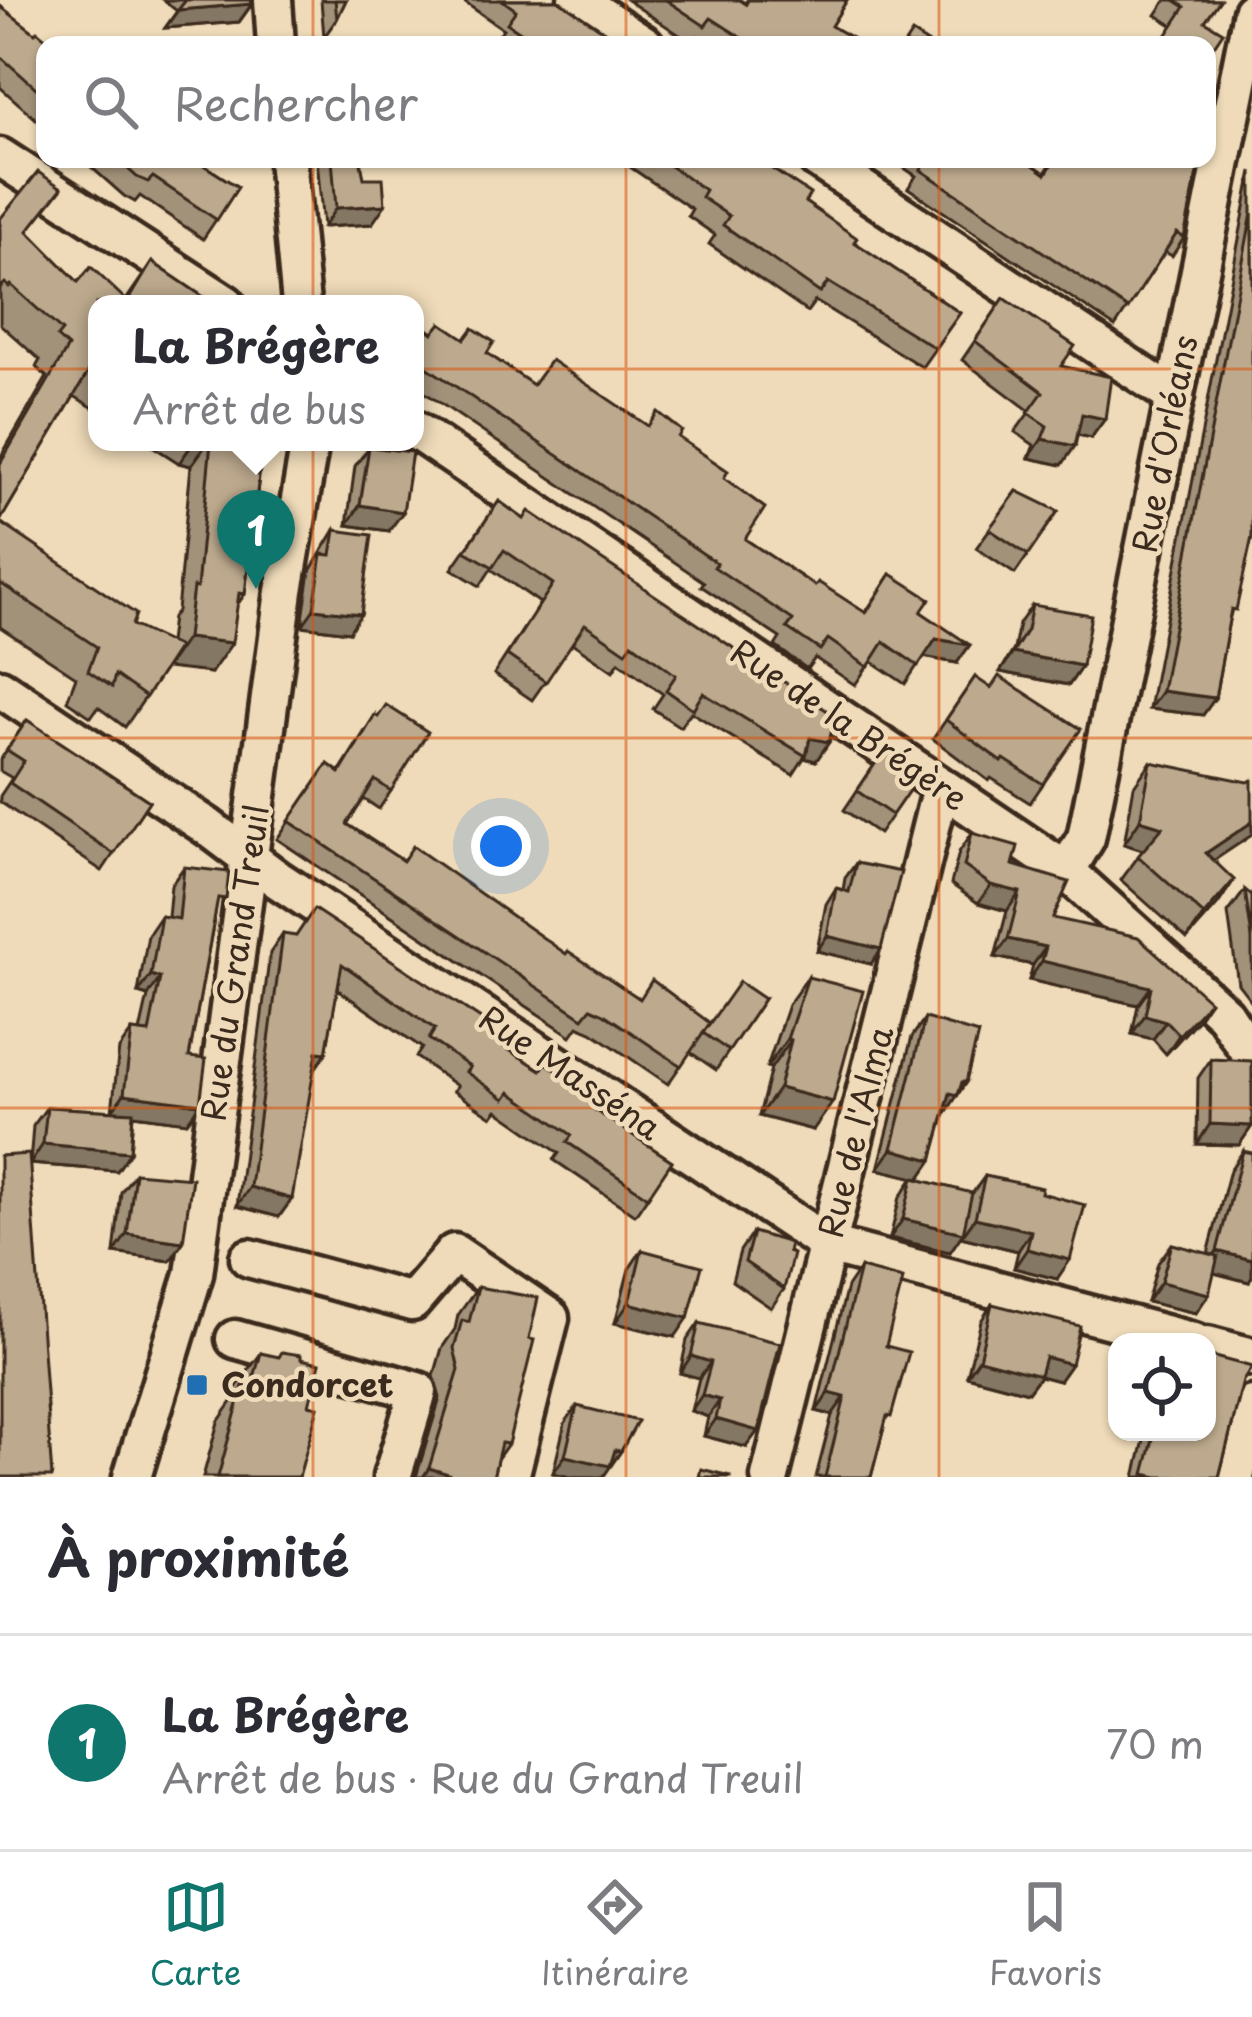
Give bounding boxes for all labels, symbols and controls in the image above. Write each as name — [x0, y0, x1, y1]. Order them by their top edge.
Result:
search box — [36, 36, 1216, 168]
text: Rechercher — [174, 68, 418, 136]
icon: search — [78, 69, 144, 135]
popup — [88, 295, 424, 451]
text: La Brégère — [132, 310, 380, 378]
street label: Rue d'Orléans — [1117, 331, 1209, 557]
text: Arrêt de bus — [132, 378, 366, 437]
pin: 1 — [217, 490, 295, 589]
street label: Rue de la Brégère — [722, 625, 979, 821]
street label: Rue du Grand Treuil — [186, 801, 280, 1124]
your location — [471, 816, 531, 876]
street label: Rue Masséna — [470, 992, 672, 1151]
street label: Rue de l'Alma — [804, 1020, 905, 1242]
map controls — [1108, 1333, 1216, 1441]
button: locate — [1108, 1333, 1216, 1441]
place label: Condorcet — [221, 1358, 394, 1408]
marker: Condorcet — [184, 1372, 210, 1398]
text: À proximité — [48, 1517, 349, 1594]
text: La Brégère — [162, 1679, 409, 1747]
text: 1 — [78, 1713, 96, 1772]
text: 70 m — [1106, 1713, 1204, 1772]
text: Arrêt de bus · Rue du Grand Treuil — [162, 1747, 804, 1806]
tab: Carte — [150, 1874, 241, 1996]
tab: Itinéraire — [541, 1874, 689, 1996]
tab: Favoris — [989, 1874, 1102, 1996]

